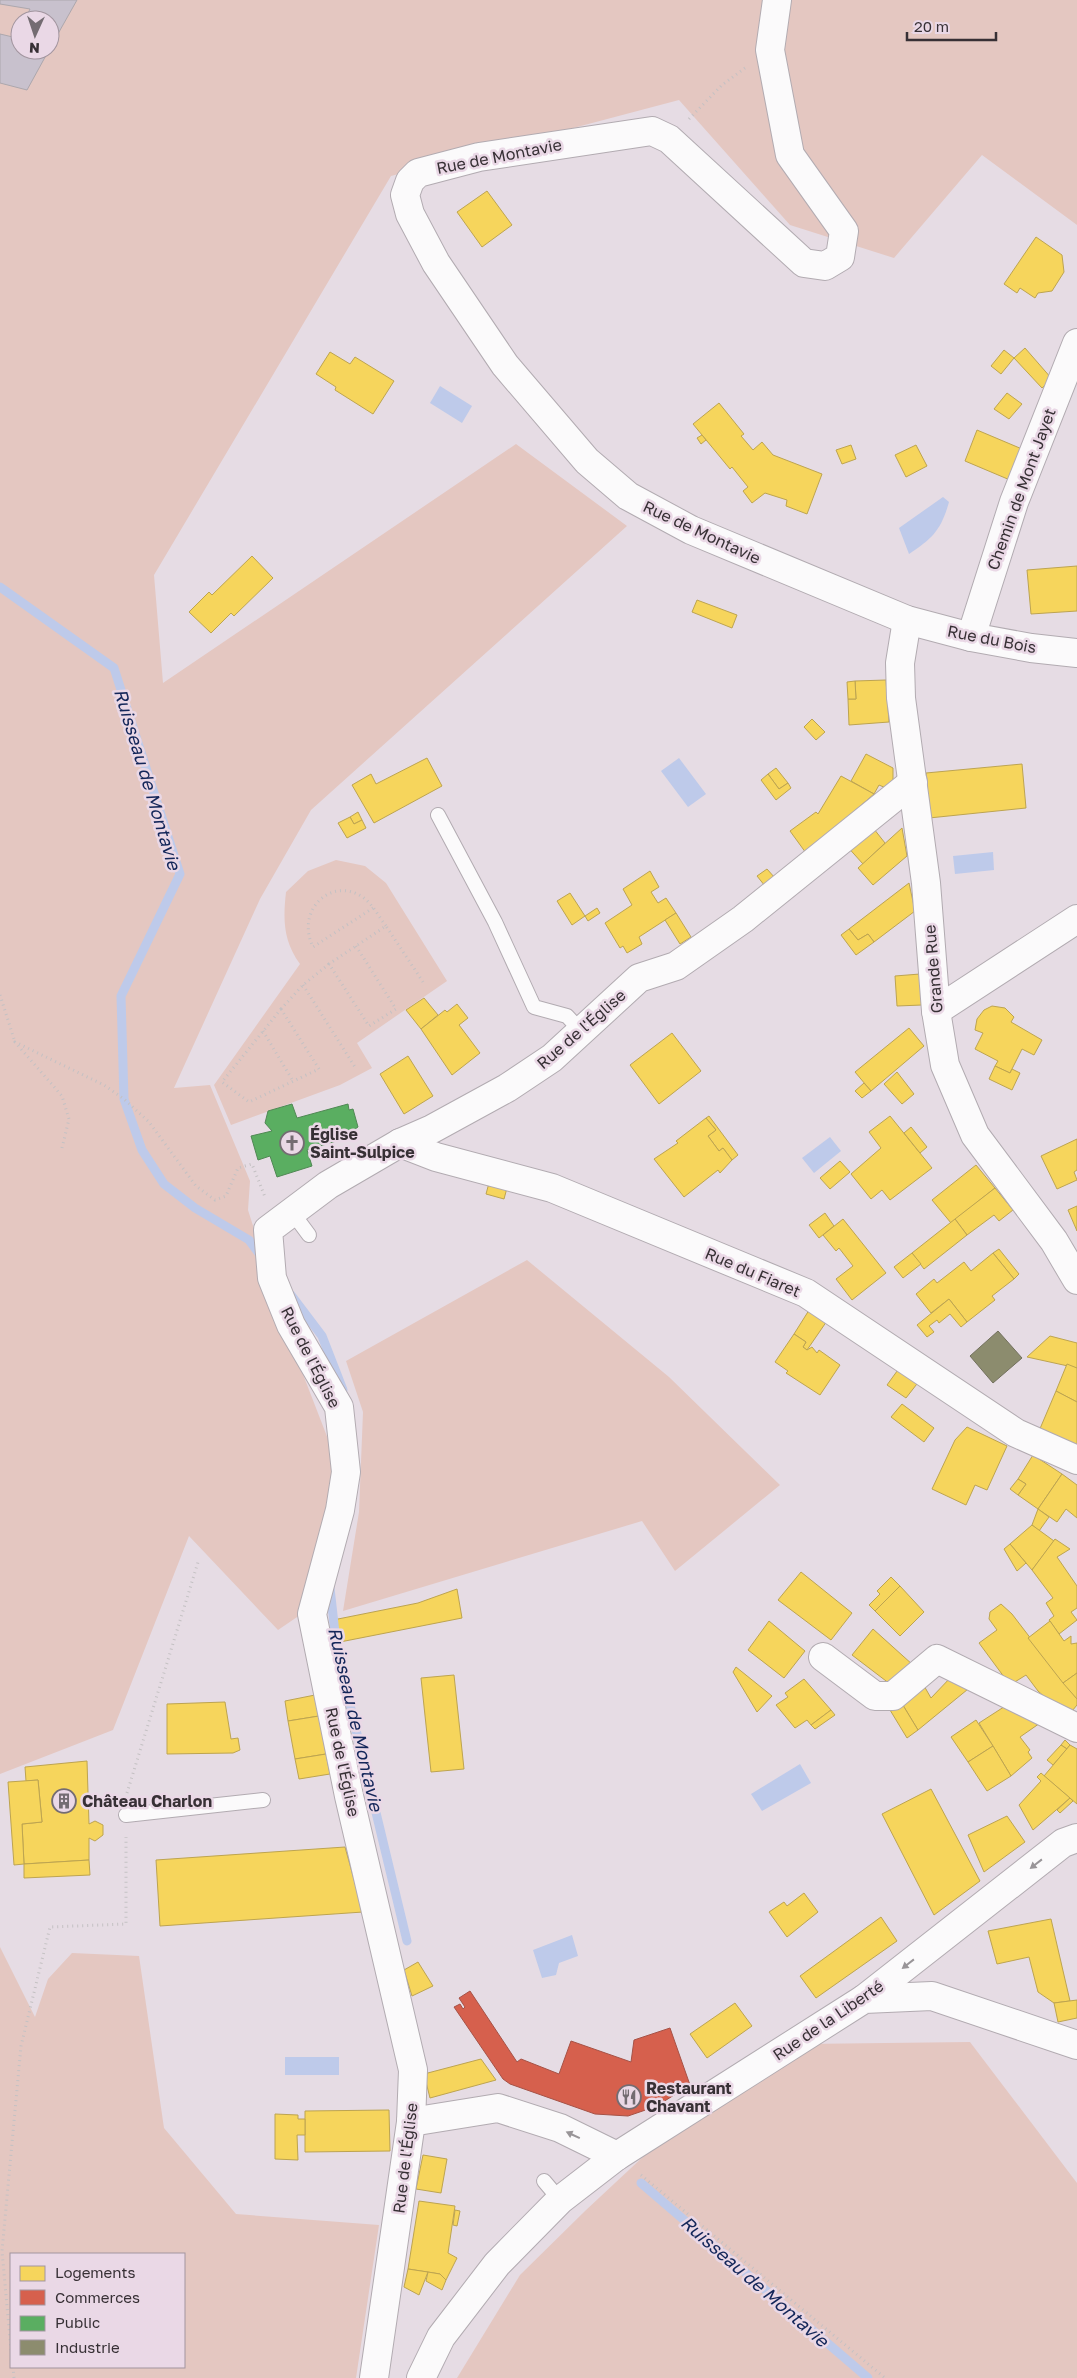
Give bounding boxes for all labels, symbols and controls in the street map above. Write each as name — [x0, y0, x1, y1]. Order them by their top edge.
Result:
north arrow — [10, 10, 60, 60]
scale bar — [907, 10, 996, 42]
text: 20 m — [914, 17, 949, 35]
text: N — [29, 40, 40, 57]
street label: Rue de Montavie — [435, 134, 563, 178]
street label: Chemin de Mont Jayet — [982, 405, 1060, 573]
street label: Rue de Montavie — [640, 496, 764, 568]
street label: Rue du Bois — [946, 621, 1038, 657]
water label: Ruisseau de Montavie — [110, 686, 186, 874]
street label: Grande Rue — [919, 924, 947, 1014]
street label: Rue de l'Église — [532, 985, 630, 1073]
place label: Église Saint-Sulpice — [310, 1124, 415, 1162]
church icon: Église Saint-Sulpice — [279, 1130, 305, 1156]
street label: Rue du Fiaret — [702, 1243, 804, 1301]
street label: Rue de l'Église — [277, 1303, 345, 1411]
water label: Ruisseau de Montavie — [324, 1625, 388, 1815]
street label: Rue de l'Église — [322, 1706, 364, 1818]
building icon: Château Charlon — [51, 1788, 77, 1814]
place label: Château Charlon — [82, 1791, 212, 1811]
one-way arrow — [1030, 1858, 1043, 1869]
one-way arrow — [901, 1959, 915, 1969]
street label: Rue de la Liberté — [769, 1975, 887, 2065]
place label: Restaurant Chavant — [646, 2078, 732, 2116]
restaurant icon: Restaurant Chavant — [616, 2084, 642, 2110]
street label: Rue de l'Église — [388, 2102, 422, 2214]
one-way arrow — [566, 2130, 580, 2138]
water label: Ruisseau de Montavie — [677, 2211, 834, 2352]
legend — [10, 2253, 185, 2368]
text: Logements — [55, 2263, 135, 2281]
text: Commerces — [55, 2288, 140, 2306]
text: Public — [55, 2313, 100, 2331]
text: Industrie — [55, 2338, 120, 2356]

